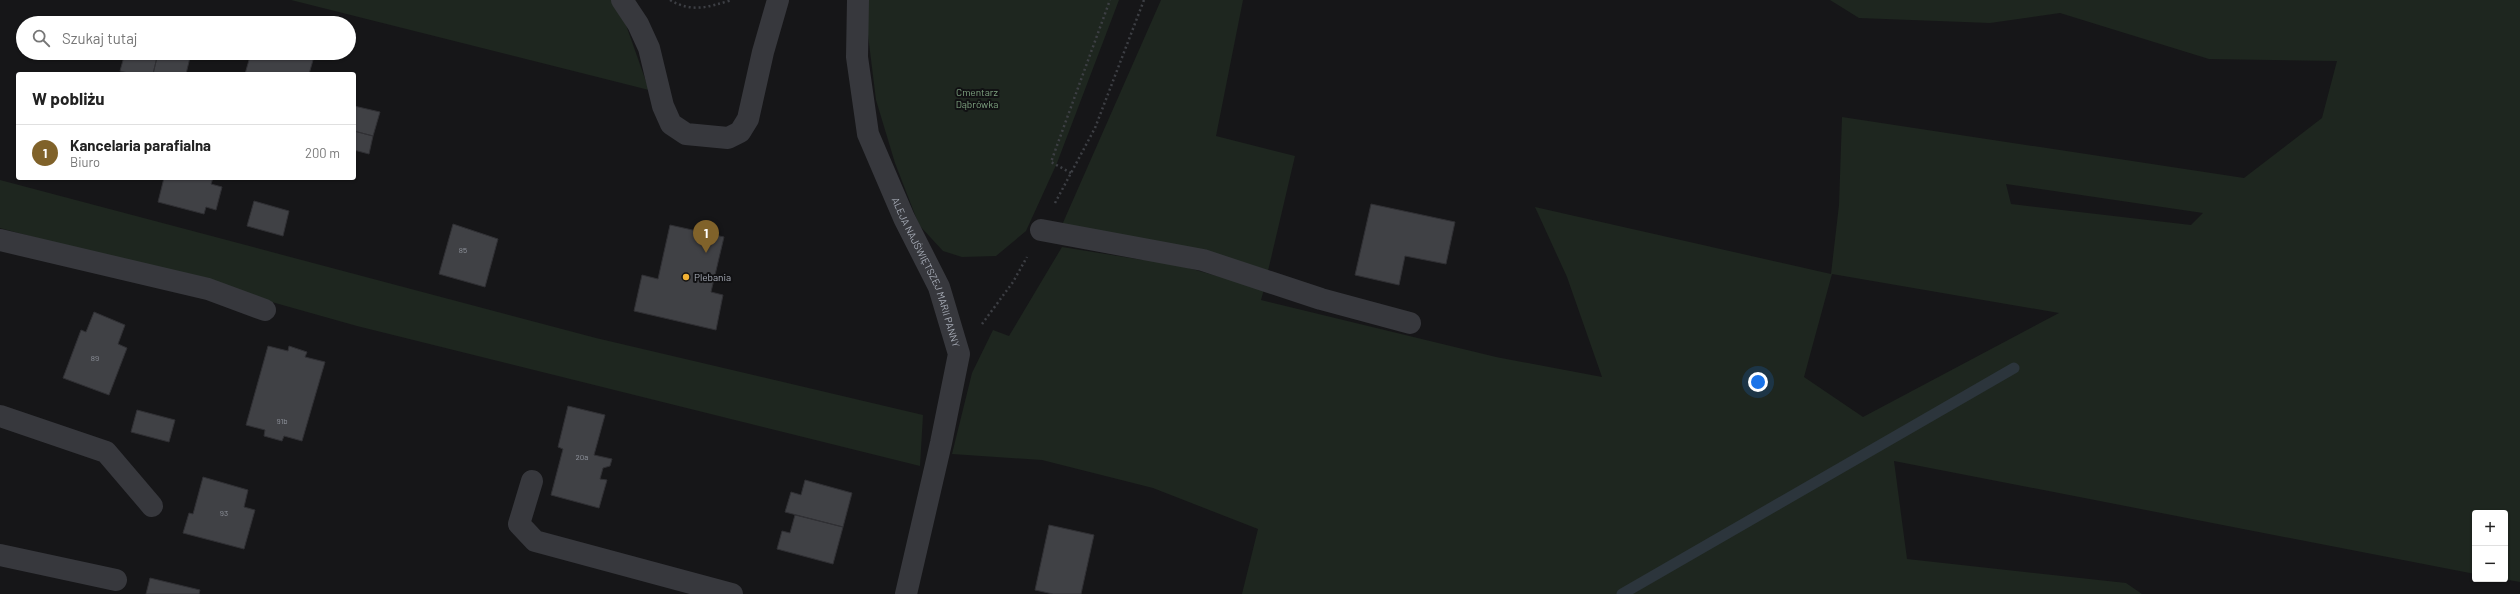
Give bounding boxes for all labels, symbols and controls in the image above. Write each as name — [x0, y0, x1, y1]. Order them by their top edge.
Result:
search box — [16, 16, 356, 60]
icon: search — [30, 27, 52, 49]
text: Szukaj tutaj — [62, 29, 138, 47]
park label: Cmentarz Dąbrówka — [956, 86, 998, 110]
text: W pobliżu — [32, 88, 105, 108]
text: Kancelaria parafialna — [70, 136, 211, 154]
text: 1 — [43, 145, 47, 161]
text: 200 m — [305, 145, 340, 161]
text: Biuro — [70, 154, 100, 170]
street label: ALEJA NAJŚWIĘTSZEJ MARII PANNY — [890, 195, 963, 349]
pin: 1 — [693, 220, 719, 253]
house number: 85 — [459, 245, 467, 255]
place label: Plebania — [694, 271, 731, 283]
marker: Plebania — [681, 272, 691, 282]
house number: 89 — [91, 353, 99, 363]
your location — [1748, 372, 1768, 392]
house number: 91b — [276, 416, 288, 426]
house number: 20a — [576, 452, 588, 462]
house number: 93 — [220, 508, 228, 518]
map controls — [2472, 510, 2508, 582]
button: + — [2472, 510, 2508, 546]
button: − — [2472, 546, 2508, 582]

